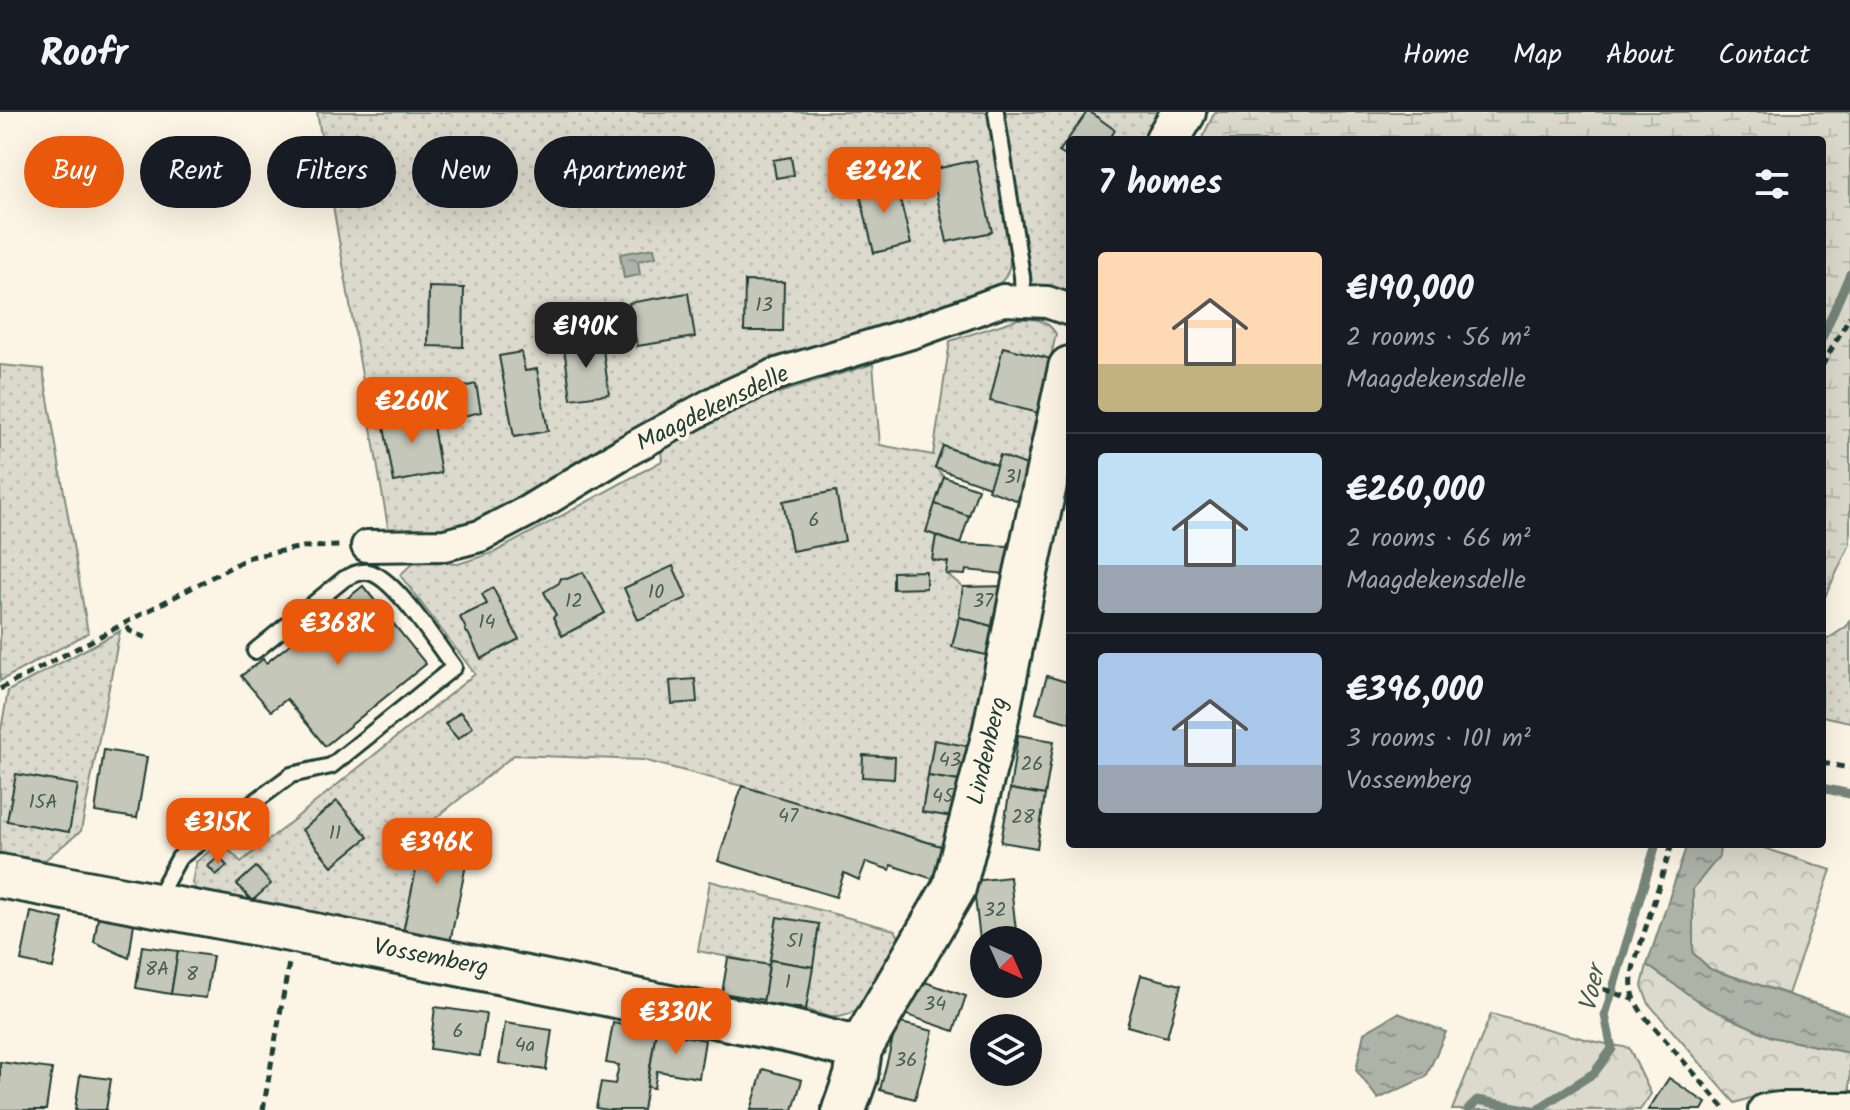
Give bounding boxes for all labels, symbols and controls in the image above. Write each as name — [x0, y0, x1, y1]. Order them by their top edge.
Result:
text: Roofr — [40, 25, 128, 85]
text: Home — [1403, 33, 1469, 78]
text: Map — [1513, 33, 1562, 78]
text: About — [1606, 33, 1674, 78]
text: Contact — [1718, 33, 1810, 78]
chip: Buy — [24, 136, 124, 208]
chip: Rent — [140, 136, 251, 208]
chip: Filters — [267, 136, 396, 208]
chip: New — [412, 136, 518, 208]
chip: Apartment — [534, 136, 715, 208]
pin: €242K — [828, 147, 940, 215]
text: €242K — [846, 152, 922, 194]
text: 7 homes — [1098, 157, 1222, 211]
icon: filters — [1750, 162, 1794, 206]
text: €190,000 — [1346, 263, 1474, 317]
icon: home — [1162, 284, 1258, 380]
house number: 13 — [755, 290, 773, 322]
pin: €190K — [530, 302, 642, 370]
text: €190K — [553, 307, 619, 349]
text: 2 rooms · 56 m² — [1346, 317, 1530, 359]
street label: Maagdekensdelle — [630, 355, 796, 463]
text: Maagdekensdelle — [1346, 359, 1526, 401]
pin: €260K — [356, 377, 468, 445]
text: €260K — [375, 382, 449, 424]
house number: 31 — [1004, 462, 1022, 494]
text: €260,000 — [1346, 464, 1484, 518]
icon: home — [1162, 485, 1258, 581]
house number: 6 — [808, 505, 820, 537]
text: 2 rooms · 66 m² — [1346, 518, 1531, 560]
text: Maagdekensdelle — [1346, 560, 1526, 602]
house number: 10 — [648, 577, 664, 609]
house number: 12 — [565, 586, 583, 618]
house number: 37 — [973, 586, 994, 618]
pin: €368K — [282, 599, 394, 667]
text: €368K — [300, 604, 376, 646]
house number: 14 — [478, 607, 496, 639]
text: €396,000 — [1346, 664, 1483, 718]
icon: home — [1162, 685, 1258, 781]
street label: Lindenberg — [957, 693, 1019, 809]
text: 3 rooms · 101 m² — [1346, 718, 1531, 760]
house number: 43 — [939, 745, 961, 777]
house number: 26 — [1021, 749, 1043, 781]
text: Vossemberg — [1346, 760, 1472, 802]
house number: 45 — [932, 781, 955, 813]
house number: 15A — [28, 787, 58, 819]
pin: €315K — [162, 798, 274, 866]
house number: 47 — [778, 801, 799, 833]
house number: 28 — [1011, 802, 1036, 834]
text: €315K — [184, 803, 252, 845]
house number: 11 — [329, 818, 341, 850]
pin: €396K — [381, 818, 493, 886]
text: €396K — [400, 823, 474, 865]
house number: 32 — [983, 895, 1007, 927]
house number: 51 — [786, 926, 804, 958]
north arrow — [970, 926, 1042, 998]
map controls — [970, 926, 1042, 1086]
street label: Vossemberg — [370, 928, 492, 988]
house number: 8A — [145, 954, 169, 986]
water label: Voer — [1568, 957, 1619, 1016]
house number: 8 — [186, 959, 199, 991]
house number: 1 — [785, 967, 791, 999]
pin: €330K — [620, 988, 732, 1056]
house number: 34 — [924, 989, 946, 1021]
text: €330K — [639, 993, 713, 1035]
button: layers — [970, 1014, 1042, 1086]
house number: 6 — [452, 1016, 464, 1048]
house number: 4a — [515, 1030, 535, 1062]
house number: 36 — [895, 1045, 917, 1077]

